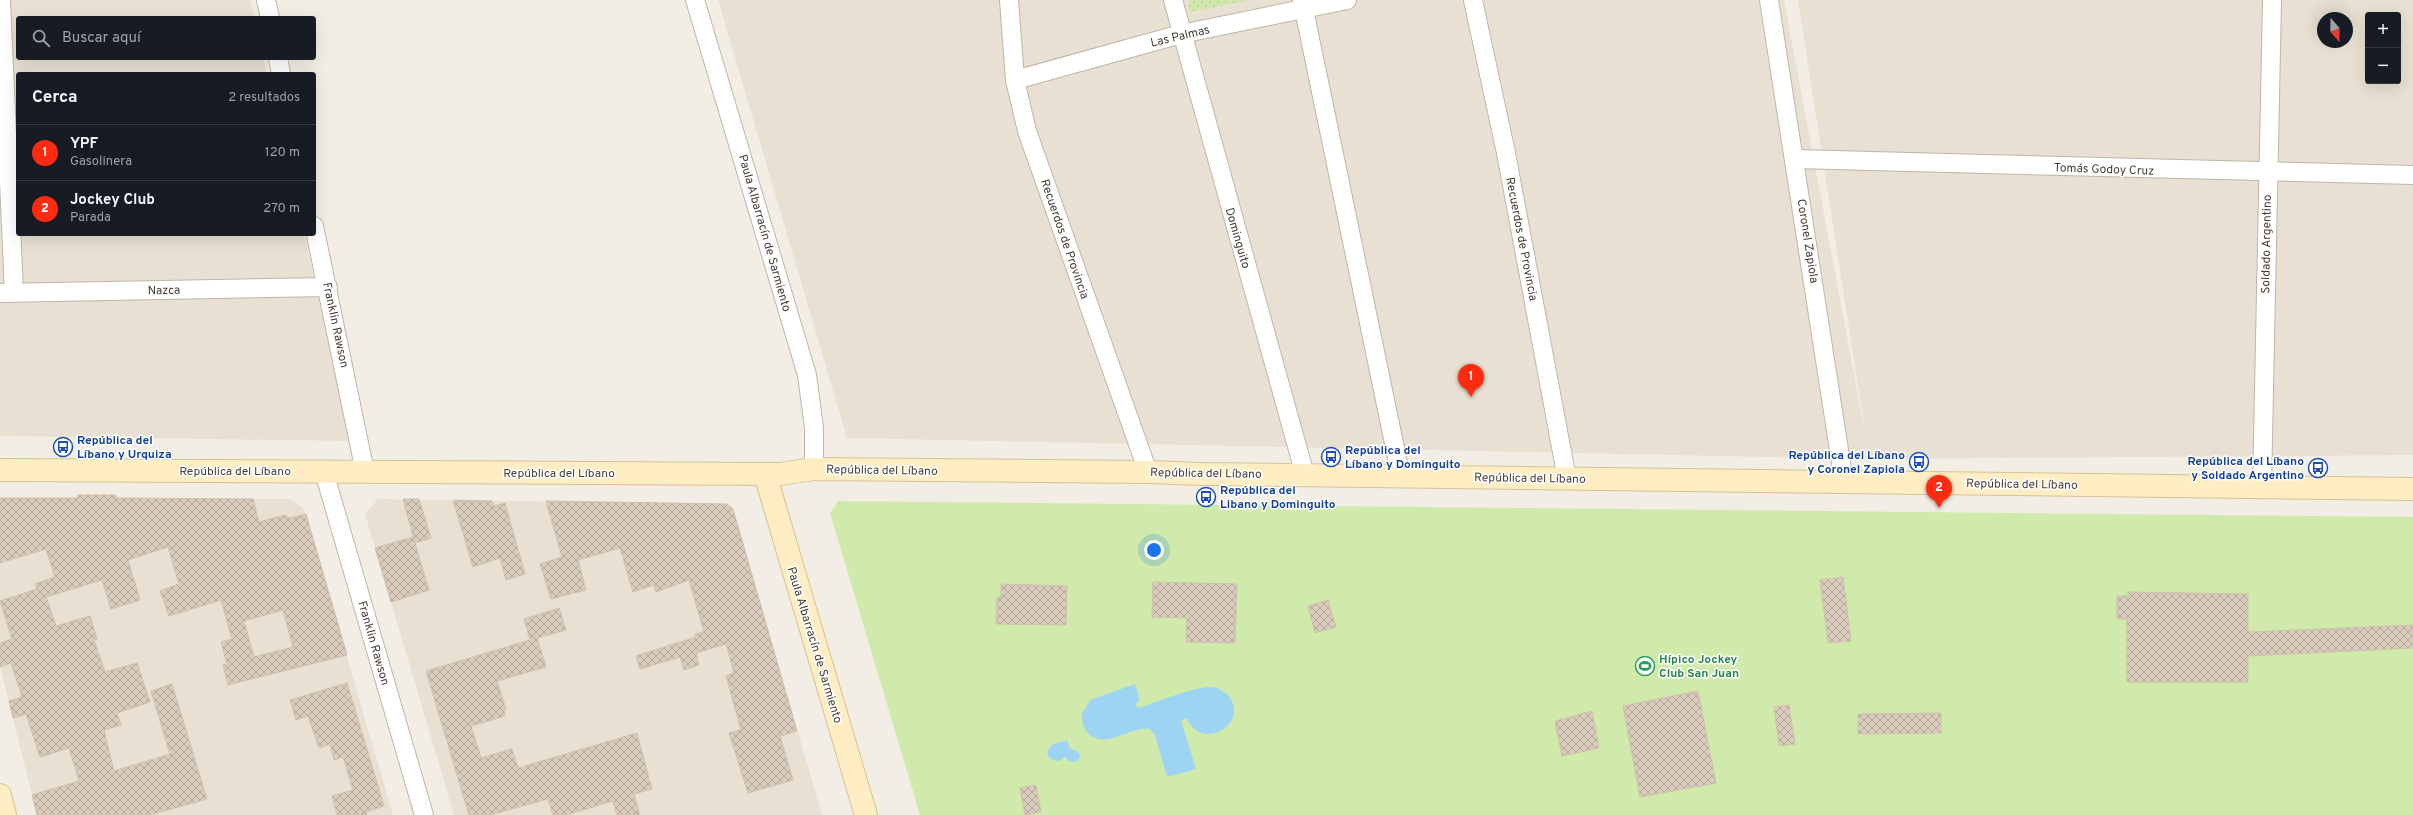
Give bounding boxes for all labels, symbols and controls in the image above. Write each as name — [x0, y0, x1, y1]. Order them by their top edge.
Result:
north arrow — [2317, 12, 2353, 48]
map controls — [2365, 12, 2401, 84]
button: + — [2365, 12, 2401, 48]
search box — [16, 16, 316, 60]
street label: Las Palmas — [1149, 22, 1211, 52]
icon: search — [30, 27, 52, 49]
text: Buscar aquí — [62, 29, 141, 48]
button: − — [2365, 48, 2401, 84]
text: Cerca — [32, 87, 78, 109]
text: 2 resultados — [228, 90, 300, 106]
text: YPF — [70, 135, 98, 154]
text: 1 — [42, 145, 48, 161]
text: 120 m — [265, 145, 300, 161]
street label: Paula Albarracín de Sarmiento — [734, 153, 794, 314]
text: Gasolinera — [70, 154, 132, 170]
street label: Tomás Godoy Cruz — [2054, 160, 2154, 180]
street label: Recuerdos de Provincia — [1501, 176, 1541, 302]
street label: Recuerdos de Provincia — [1036, 177, 1092, 301]
text: Jockey Club — [70, 191, 155, 210]
street label: Soldado Argentino — [2258, 194, 2276, 294]
street label: Coronel Zapiola — [1792, 198, 1822, 284]
text: 2 — [41, 201, 49, 217]
text: 270 m — [263, 201, 300, 217]
street label: Dominguito — [1221, 206, 1253, 271]
text: Parada — [70, 210, 111, 226]
street label: Franklin Rawson — [318, 281, 352, 369]
street label: Nazca — [148, 283, 180, 299]
pin: 1 — [1458, 364, 1484, 397]
place label: República del Líbano y Urquiza — [77, 433, 172, 463]
bus stop icon: República del Líbano y Urquiza — [52, 436, 74, 458]
place label: República del Líbano y Dominguito — [1345, 443, 1461, 473]
bus stop icon: República del Líbano y Dominguito — [1320, 446, 1342, 468]
place label: República del Líbano y Coronel Zapiola — [1788, 448, 1905, 478]
bus stop icon: República del Líbano y Coronel Zapiola — [1908, 451, 1930, 473]
place label: República del Líbano y Soldado Argentino — [2187, 454, 2304, 484]
bus stop icon: República del Líbano y Soldado Argentino — [2307, 457, 2329, 479]
street label: República del Líbano — [826, 462, 938, 480]
street label: República del Líbano — [179, 464, 291, 480]
street label: República del Líbano — [1150, 465, 1262, 483]
street label: República del Líbano — [503, 466, 615, 482]
street label: República del Líbano — [1474, 470, 1586, 488]
pin: 2 — [1926, 475, 1952, 508]
street label: República del Líbano — [1966, 476, 2078, 494]
place label: República del Libano y Dominguito — [1220, 483, 1336, 513]
bus stop icon: República del Libano y Dominguito — [1195, 486, 1217, 508]
your location — [1144, 540, 1164, 560]
street label: Paula Albarracín de Sarmiento — [783, 565, 846, 726]
street label: Franklin Rawson — [353, 599, 393, 687]
place label: Hípico Jockey Club San Juan — [1659, 652, 1739, 682]
sports icon: Hípico Jockey Club San Juan — [1634, 655, 1656, 677]

